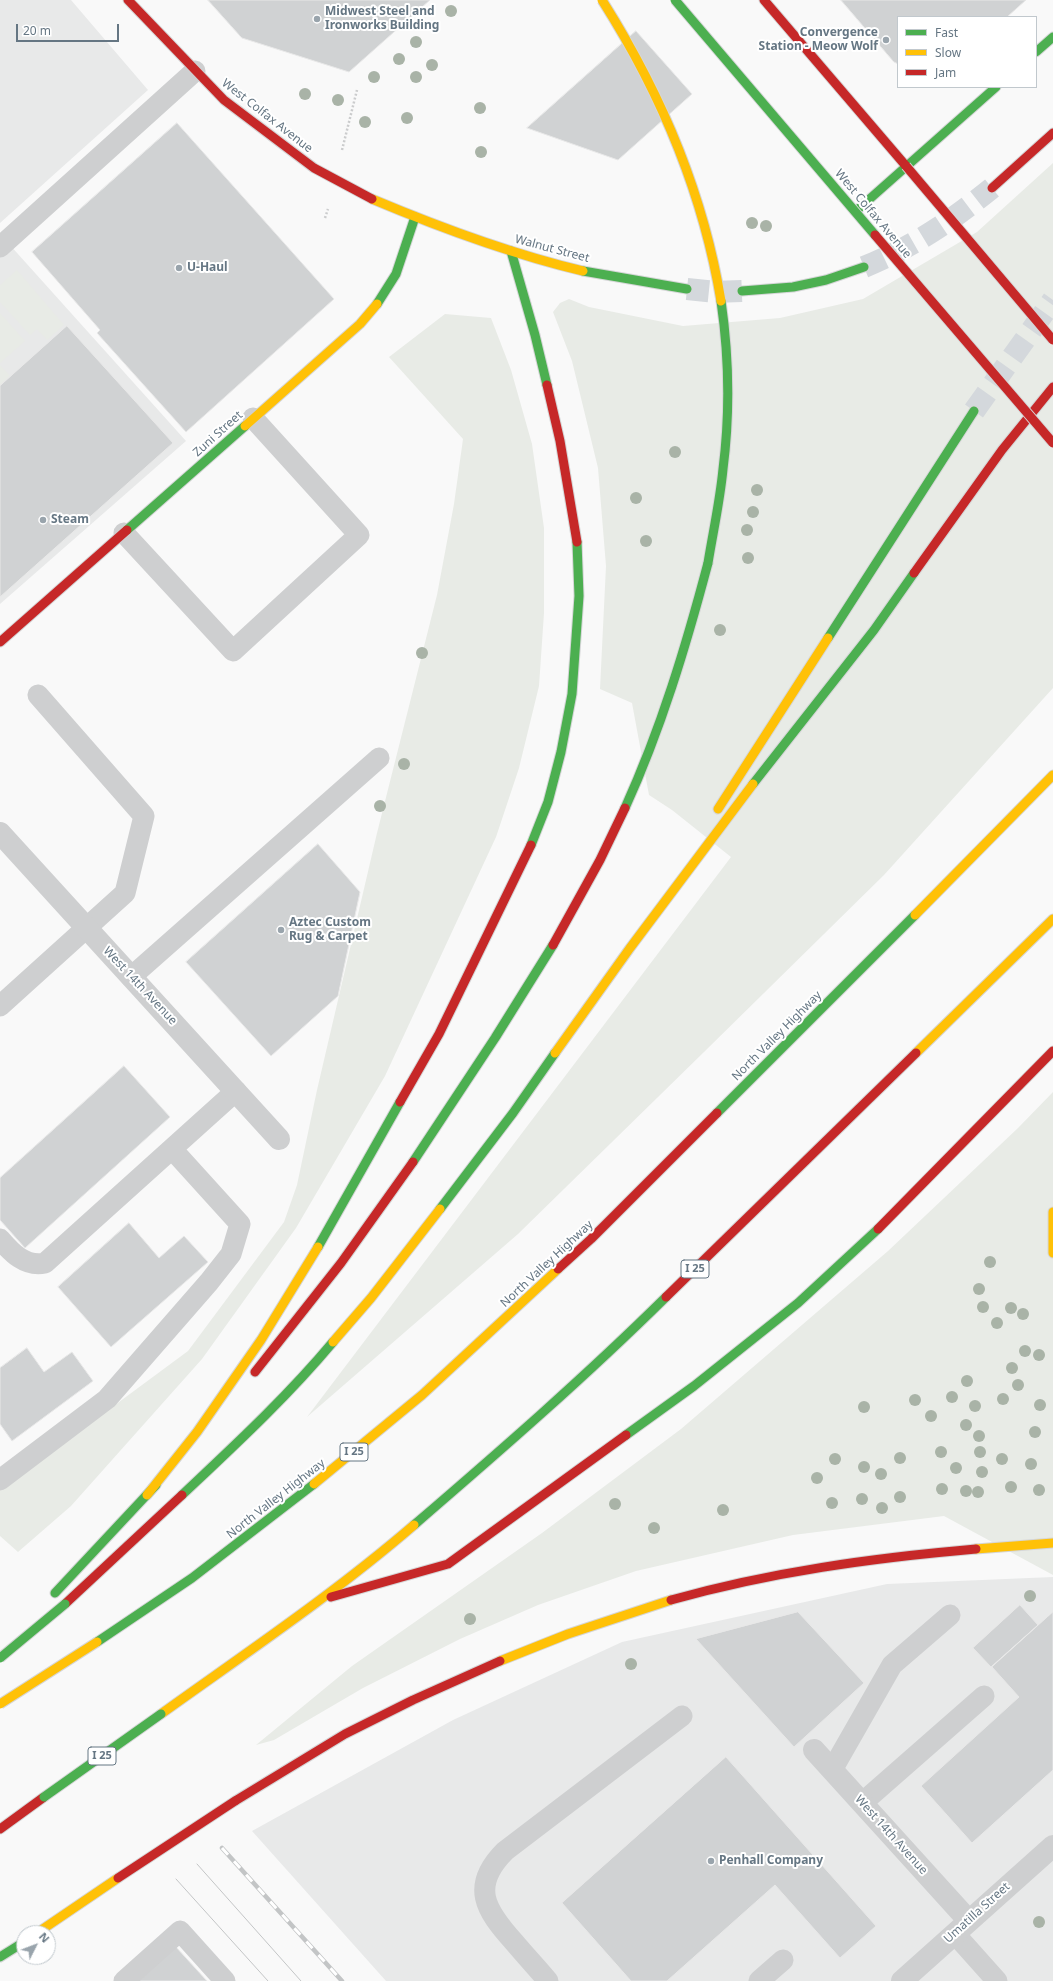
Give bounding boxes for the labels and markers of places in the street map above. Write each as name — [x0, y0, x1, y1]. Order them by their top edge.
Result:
place label: Midwest Steel and Ironworks Building — [325, 5, 439, 33]
marker: Midwest Steel and Ironworks Building — [312, 14, 322, 24]
place label: Convergence Station - Meow Wolf — [759, 26, 878, 54]
marker: Convergence Station - Meow Wolf — [881, 35, 891, 45]
place label: U-Haul — [187, 261, 228, 275]
marker: U-Haul — [174, 263, 184, 273]
place label: Steam — [51, 513, 89, 527]
marker: Steam — [38, 515, 48, 525]
place label: Aztec Custom Rug & Carpet — [289, 916, 371, 944]
marker: Aztec Custom Rug & Carpet — [276, 925, 286, 935]
place label: Penhall Company — [719, 1854, 823, 1868]
marker: Penhall Company — [706, 1856, 716, 1866]

